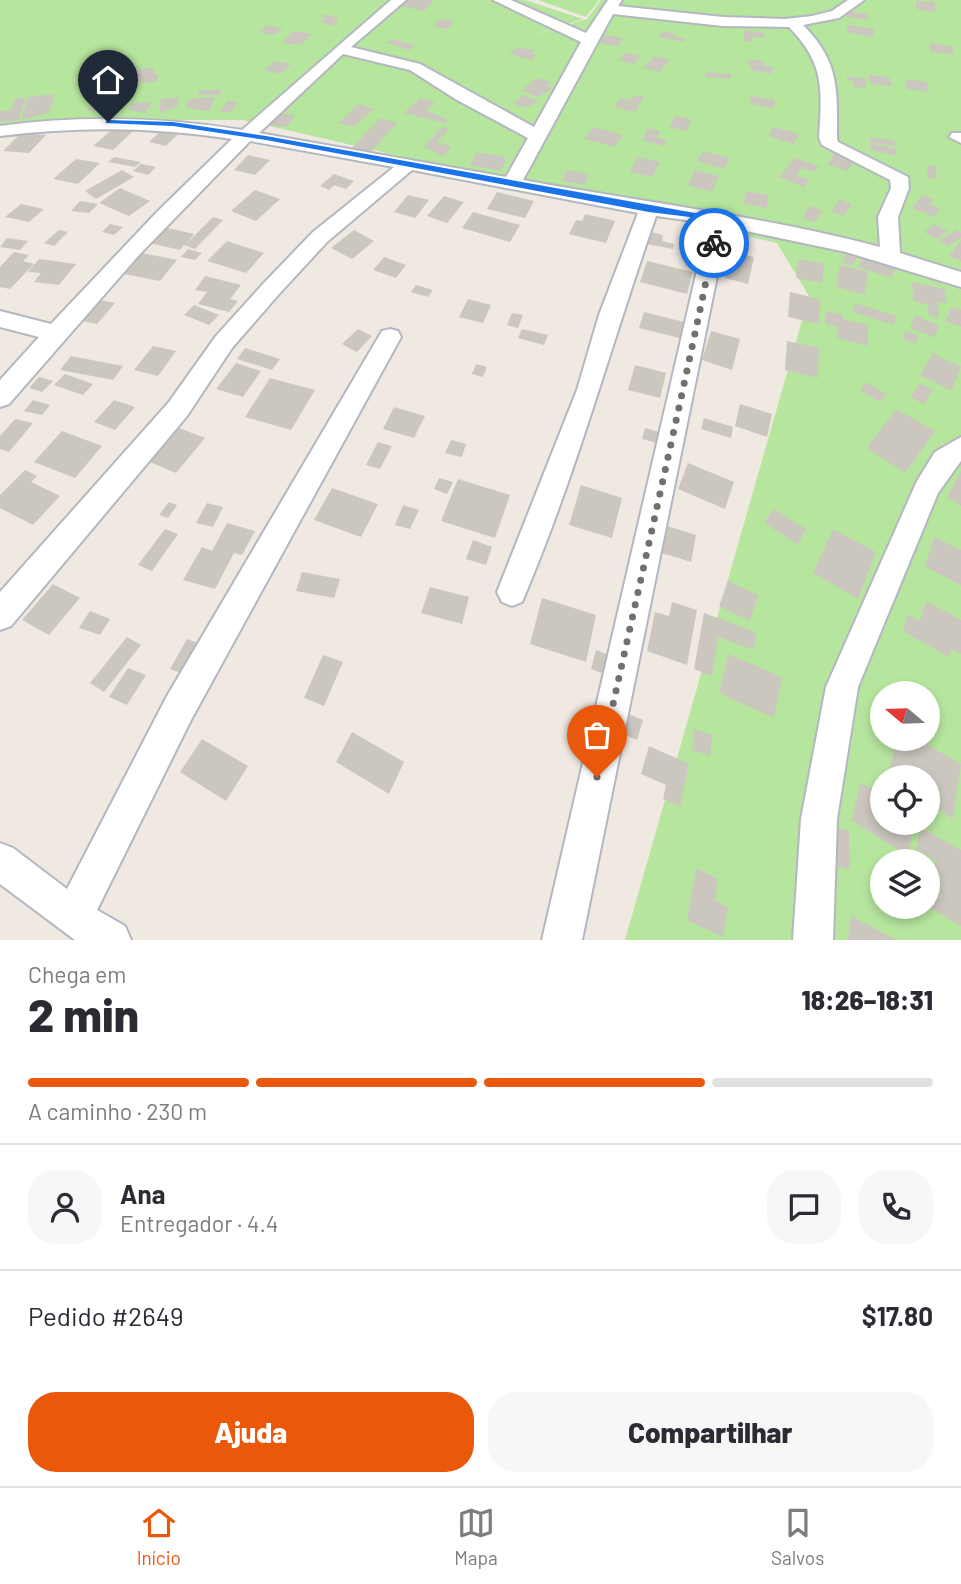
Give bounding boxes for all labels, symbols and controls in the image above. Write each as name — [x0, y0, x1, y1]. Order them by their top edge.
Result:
pin — [78, 50, 138, 122]
icon: home — [89, 61, 127, 99]
courier — [679, 208, 749, 278]
icon: bike — [695, 224, 733, 262]
north arrow — [870, 681, 940, 751]
map controls — [870, 681, 940, 919]
pin — [567, 705, 627, 777]
icon: bag — [578, 716, 616, 754]
button: locate — [870, 765, 940, 835]
button: layers — [870, 849, 940, 919]
text: Chega em — [28, 960, 126, 988]
text: 18:26–18:31 — [802, 984, 933, 1015]
text: 2 min — [28, 986, 139, 1041]
text: A caminho · 230 m — [28, 1097, 207, 1125]
button: person — [28, 1170, 102, 1244]
button: chat — [767, 1170, 841, 1244]
button: phone — [859, 1170, 933, 1244]
text: Ana — [120, 1178, 165, 1209]
text: Entregador · 4.4 — [120, 1209, 279, 1237]
text: Pedido #2649 — [28, 1300, 184, 1331]
text: $17.80 — [862, 1300, 933, 1331]
button: Ajuda — [28, 1392, 474, 1472]
button: Compartilhar — [488, 1392, 933, 1472]
tab: Início — [137, 1504, 181, 1569]
tab: Mapa — [454, 1504, 498, 1569]
tab: Salvos — [771, 1504, 824, 1569]

